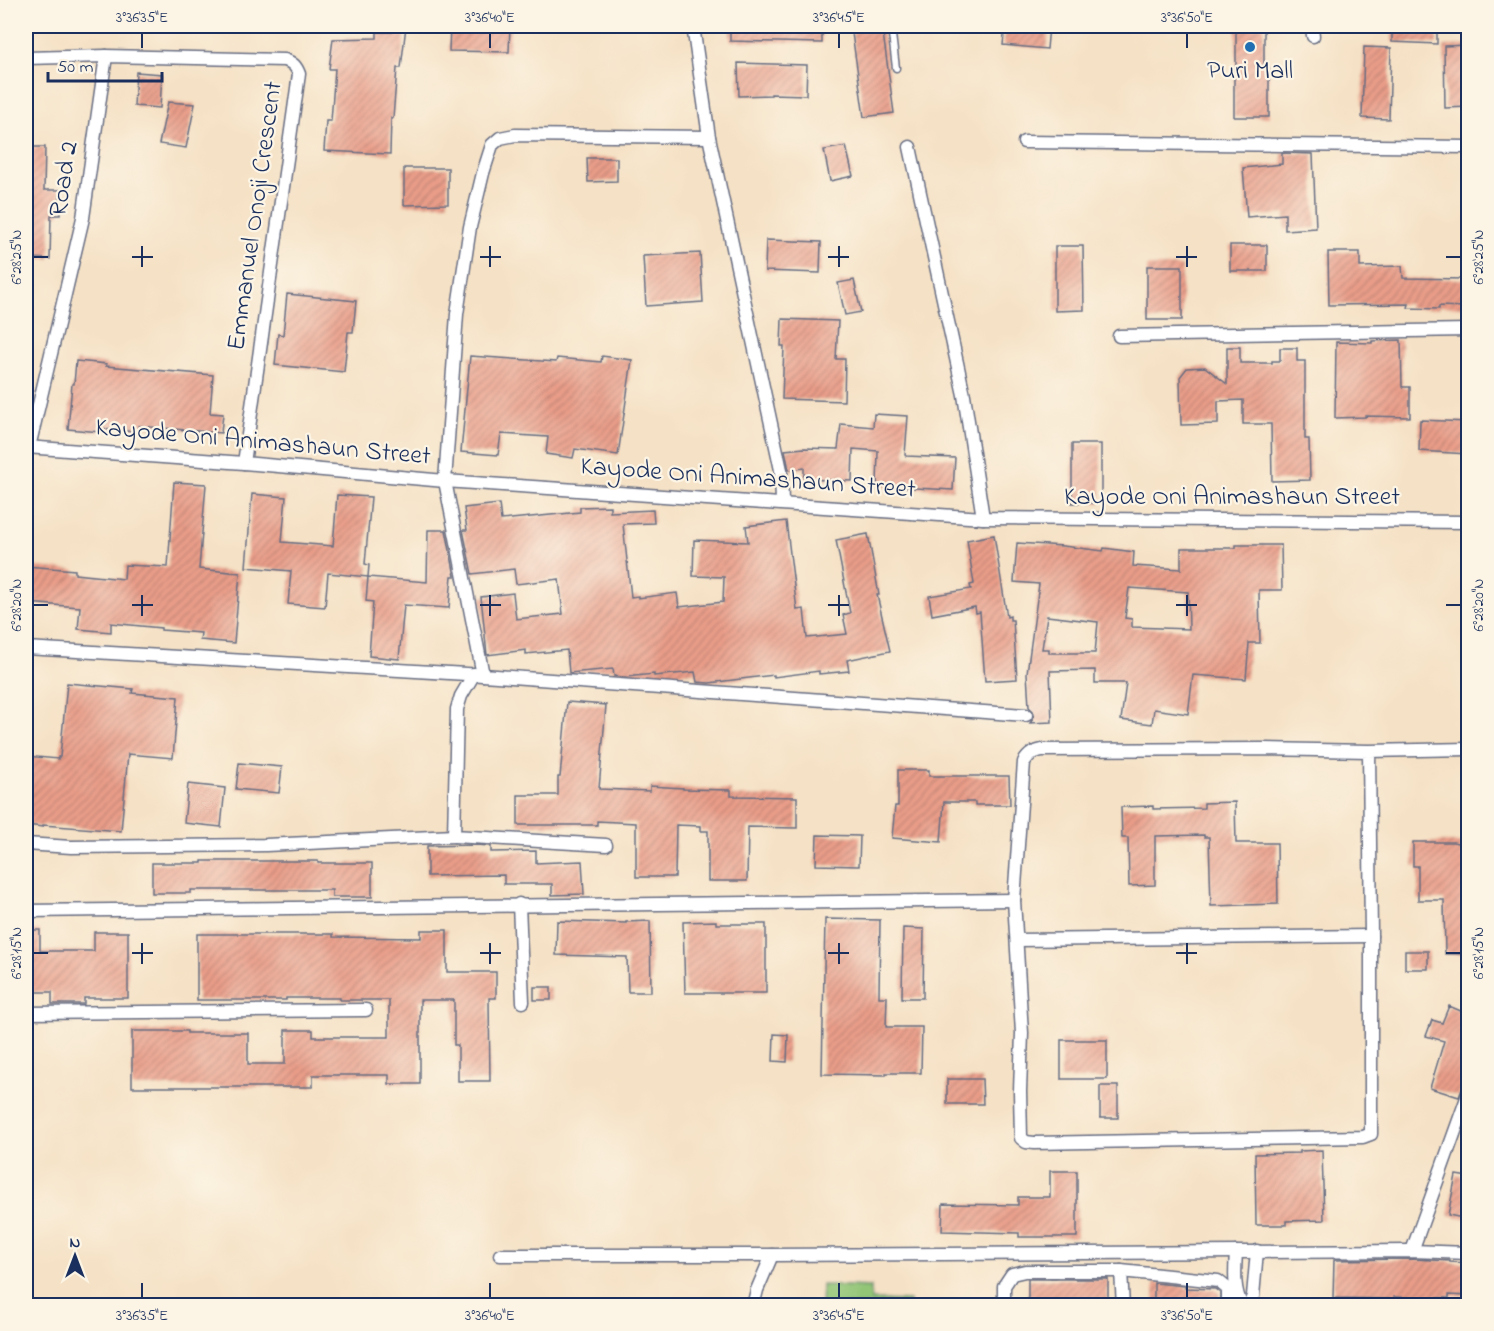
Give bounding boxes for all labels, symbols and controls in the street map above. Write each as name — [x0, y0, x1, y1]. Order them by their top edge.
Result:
text: 3°36'35"E — [116, 7, 168, 29]
text: 3°36'40"E — [465, 7, 515, 29]
text: 3°36'45"E — [813, 7, 865, 29]
text: 3°36'50"E — [1161, 7, 1213, 29]
marker: Puri Mall — [1243, 40, 1257, 54]
scale bar — [48, 45, 162, 83]
place label: Puri Mall — [1207, 53, 1293, 91]
text: 50 m — [57, 55, 94, 81]
street label: Emmanuel Onoji Crescent — [218, 79, 294, 353]
street label: Road 2 — [40, 138, 90, 219]
text: 6°28'25"N — [6, 230, 28, 284]
text: 6°28'25"N — [1468, 230, 1490, 284]
street label: Kayode Oni Animashaun Street — [94, 409, 432, 477]
street label: Kayode Oni Animashaun Street — [579, 448, 917, 510]
street label: Kayode Oni Animashaun Street — [1064, 479, 1400, 517]
text: 6°28'20"N — [6, 579, 28, 631]
text: 6°28'20"N — [1468, 579, 1490, 631]
text: 6°28'15"N — [6, 927, 28, 979]
text: 6°28'15"N — [1468, 927, 1490, 979]
north arrow — [45, 1226, 105, 1286]
text: N — [70, 1231, 81, 1255]
text: 3°36'35"E — [116, 1305, 168, 1327]
text: 3°36'40"E — [465, 1305, 515, 1327]
text: 3°36'45"E — [813, 1305, 865, 1327]
text: 3°36'50"E — [1161, 1305, 1213, 1327]

